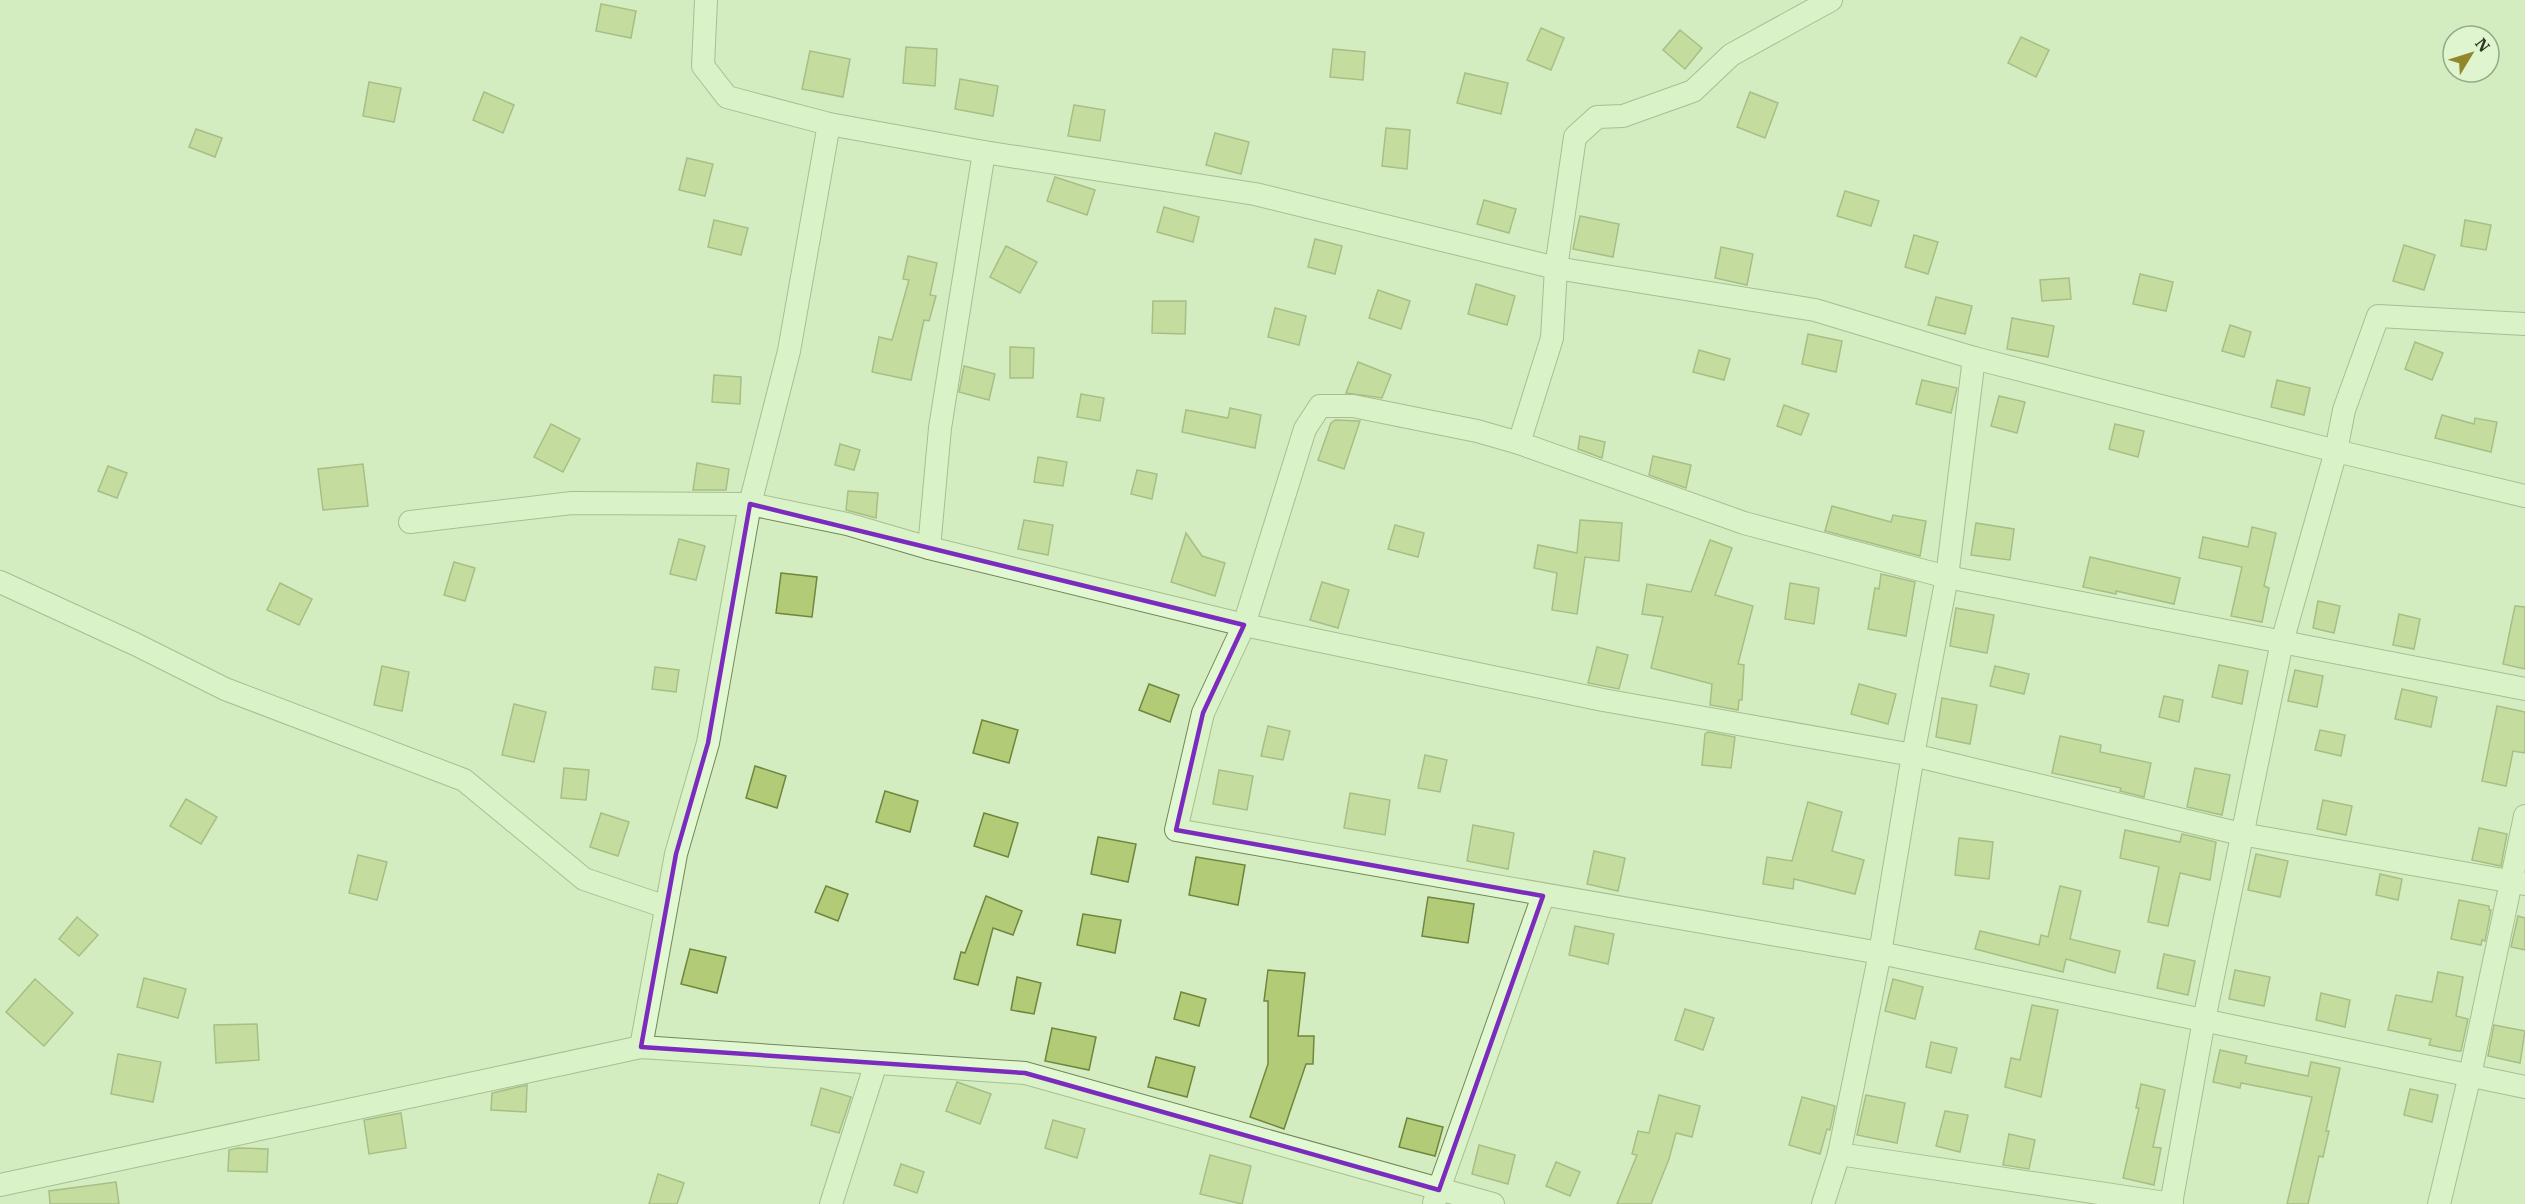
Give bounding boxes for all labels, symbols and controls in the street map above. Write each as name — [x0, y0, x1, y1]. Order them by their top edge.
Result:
north arrow — [2441, 24, 2501, 84]
text: N — [2471, 34, 2495, 56]

